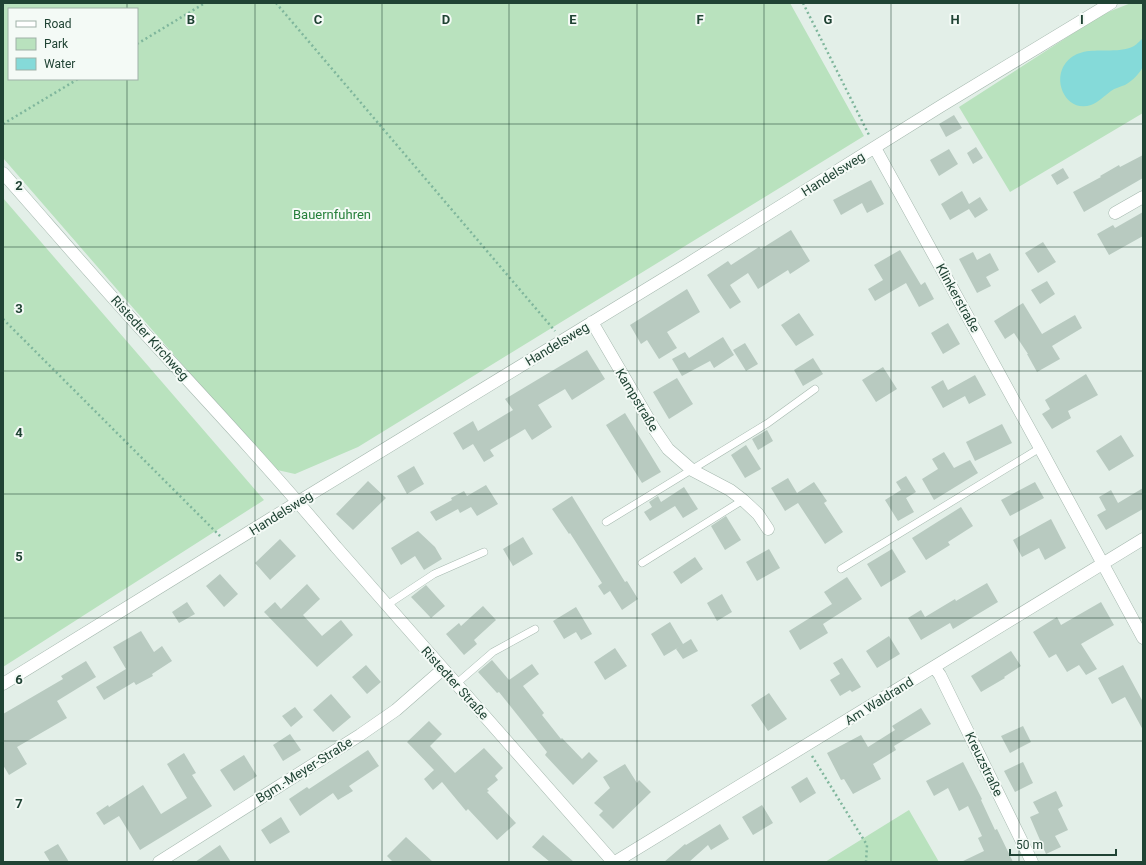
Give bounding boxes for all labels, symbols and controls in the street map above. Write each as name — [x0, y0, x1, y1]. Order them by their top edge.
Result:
legend — [8, 8, 138, 80]
text: B — [187, 12, 195, 27]
text: C — [314, 12, 323, 27]
text: D — [442, 12, 450, 27]
text: E — [569, 12, 577, 27]
text: F — [696, 12, 704, 27]
text: G — [824, 12, 833, 27]
text: H — [950, 12, 960, 27]
text: I — [1080, 12, 1084, 27]
text: Road — [44, 17, 72, 31]
text: Park — [44, 37, 69, 51]
text: Water — [44, 57, 75, 71]
street label: Handelsweg — [799, 149, 867, 199]
text: 2 — [15, 178, 23, 193]
park label: Bauernfuhren — [293, 207, 371, 222]
street label: Klinkerstraße — [933, 261, 983, 335]
street label: Ristedter Kirchweg — [108, 293, 192, 383]
text: 3 — [15, 301, 23, 316]
street label: Handelsweg — [522, 319, 592, 369]
street label: Kampstraße — [612, 366, 662, 434]
text: 4 — [15, 425, 23, 440]
street label: Handelsweg — [247, 488, 315, 538]
text: 5 — [15, 549, 23, 564]
street label: Ristedter Straße — [418, 643, 492, 723]
text: 6 — [15, 672, 23, 687]
street label: Am Waldrand — [842, 674, 916, 728]
street label: Kreuzstraße — [962, 729, 1006, 799]
street label: Bgm.-Meyer-Straße — [253, 734, 355, 806]
text: 7 — [15, 796, 23, 811]
scale bar — [1010, 831, 1116, 857]
text: 50 m — [1016, 838, 1043, 852]

